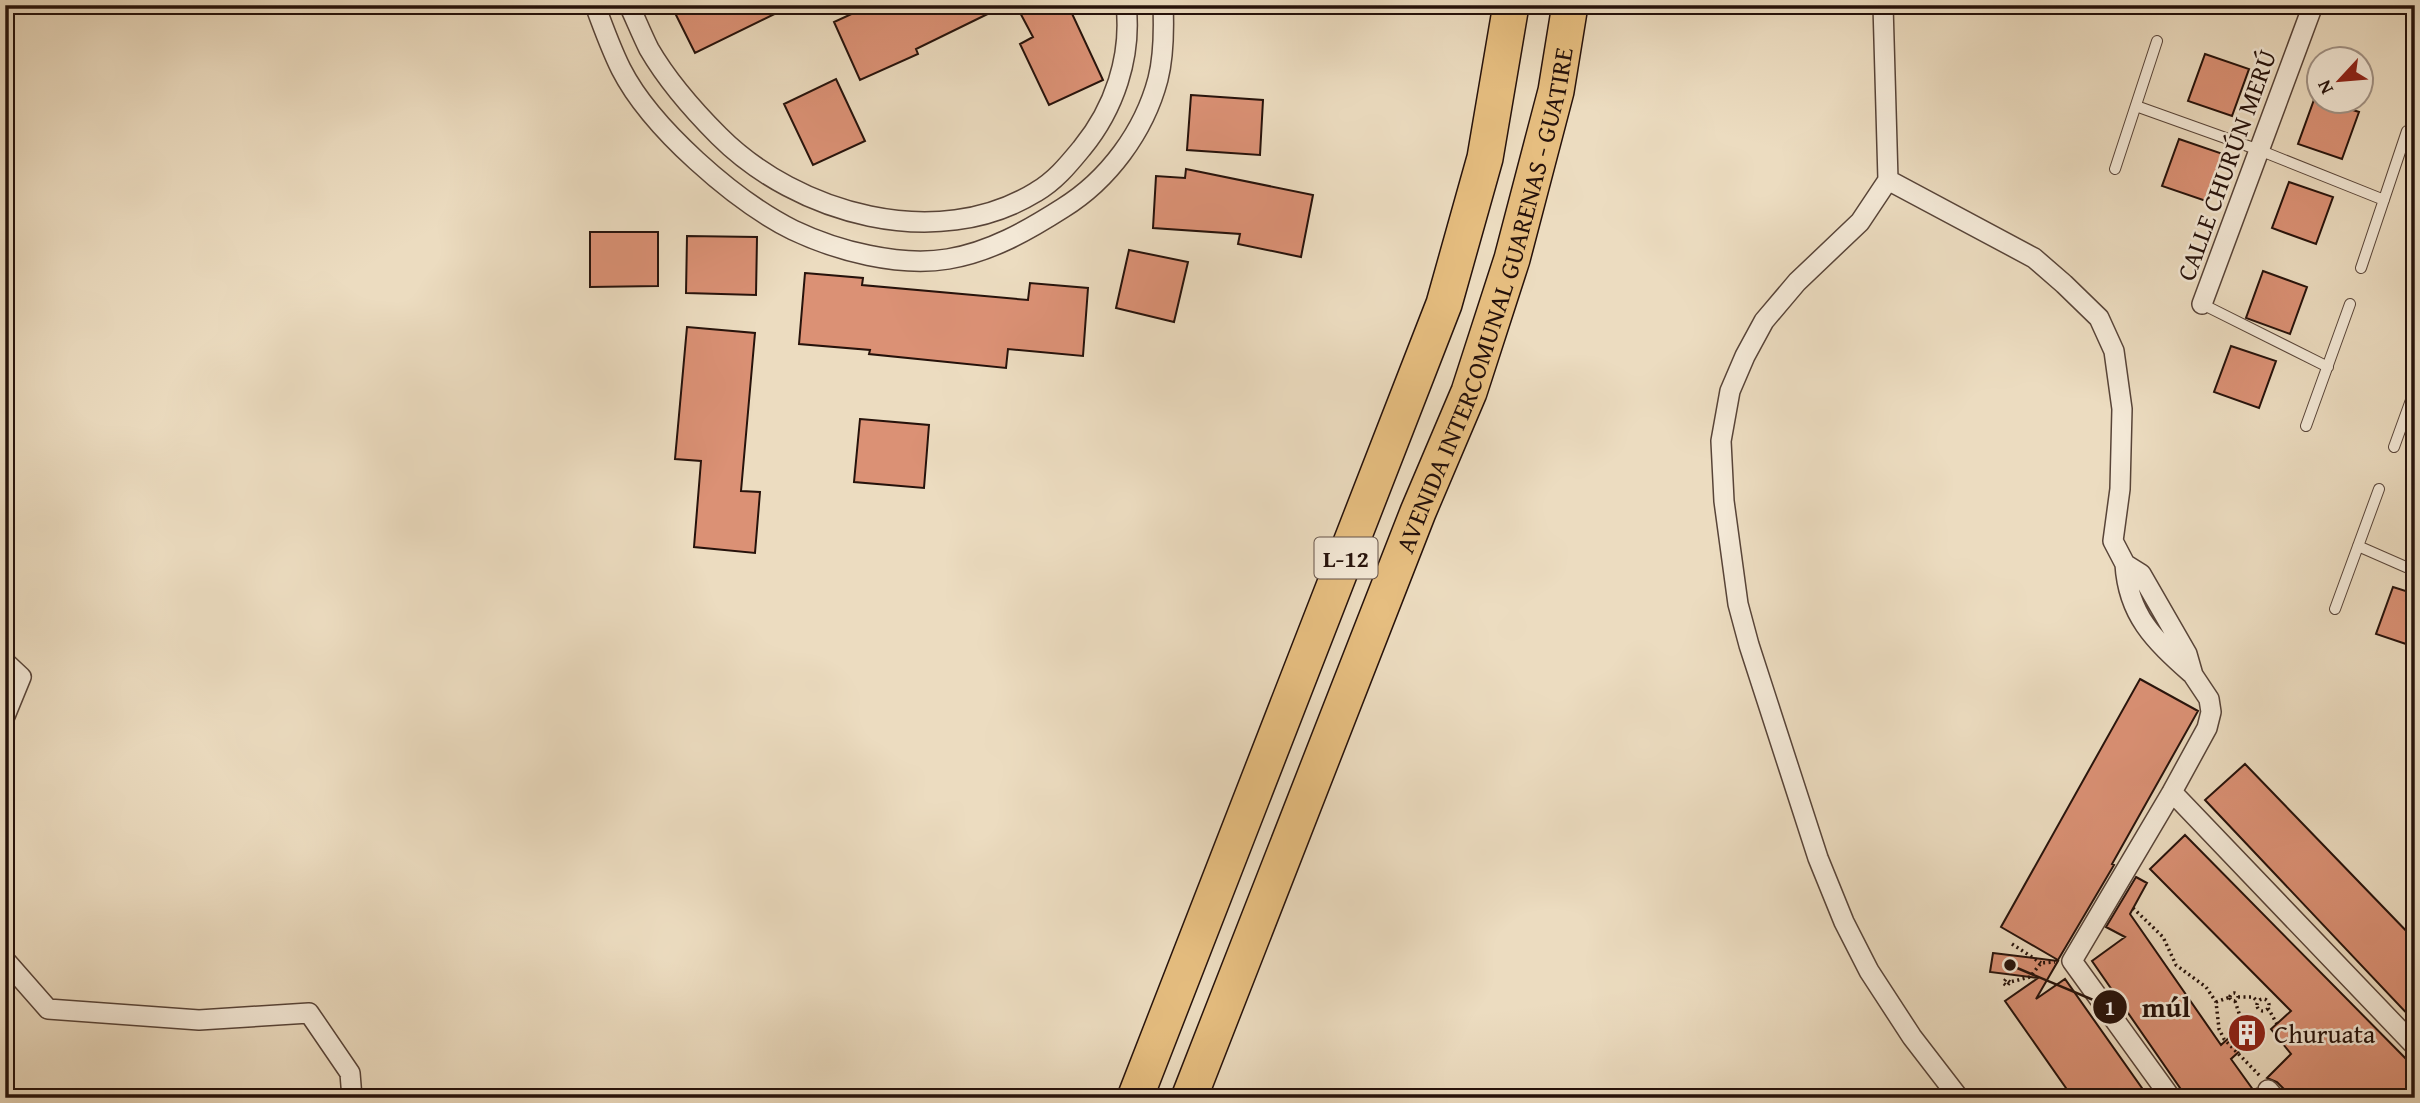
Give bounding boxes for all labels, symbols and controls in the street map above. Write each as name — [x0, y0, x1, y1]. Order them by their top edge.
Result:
street label: AVENIDA INTERCOMUNAL GUARENAS - GUATIRE — [1384, 44, 1582, 558]
street label: CALLE CHURÚN MERÚ — [2166, 44, 2286, 286]
north arrow — [2304, 46, 2374, 116]
text: N — [2309, 75, 2340, 99]
road number: L-12 — [1314, 538, 1378, 578]
callout: múl — [2092, 983, 2204, 1032]
text: múl — [2142, 986, 2191, 1027]
text: 1 — [2105, 992, 2115, 1023]
building icon: Churuata — [2226, 1012, 2268, 1054]
place label: Churuata — [2274, 1014, 2376, 1053]

